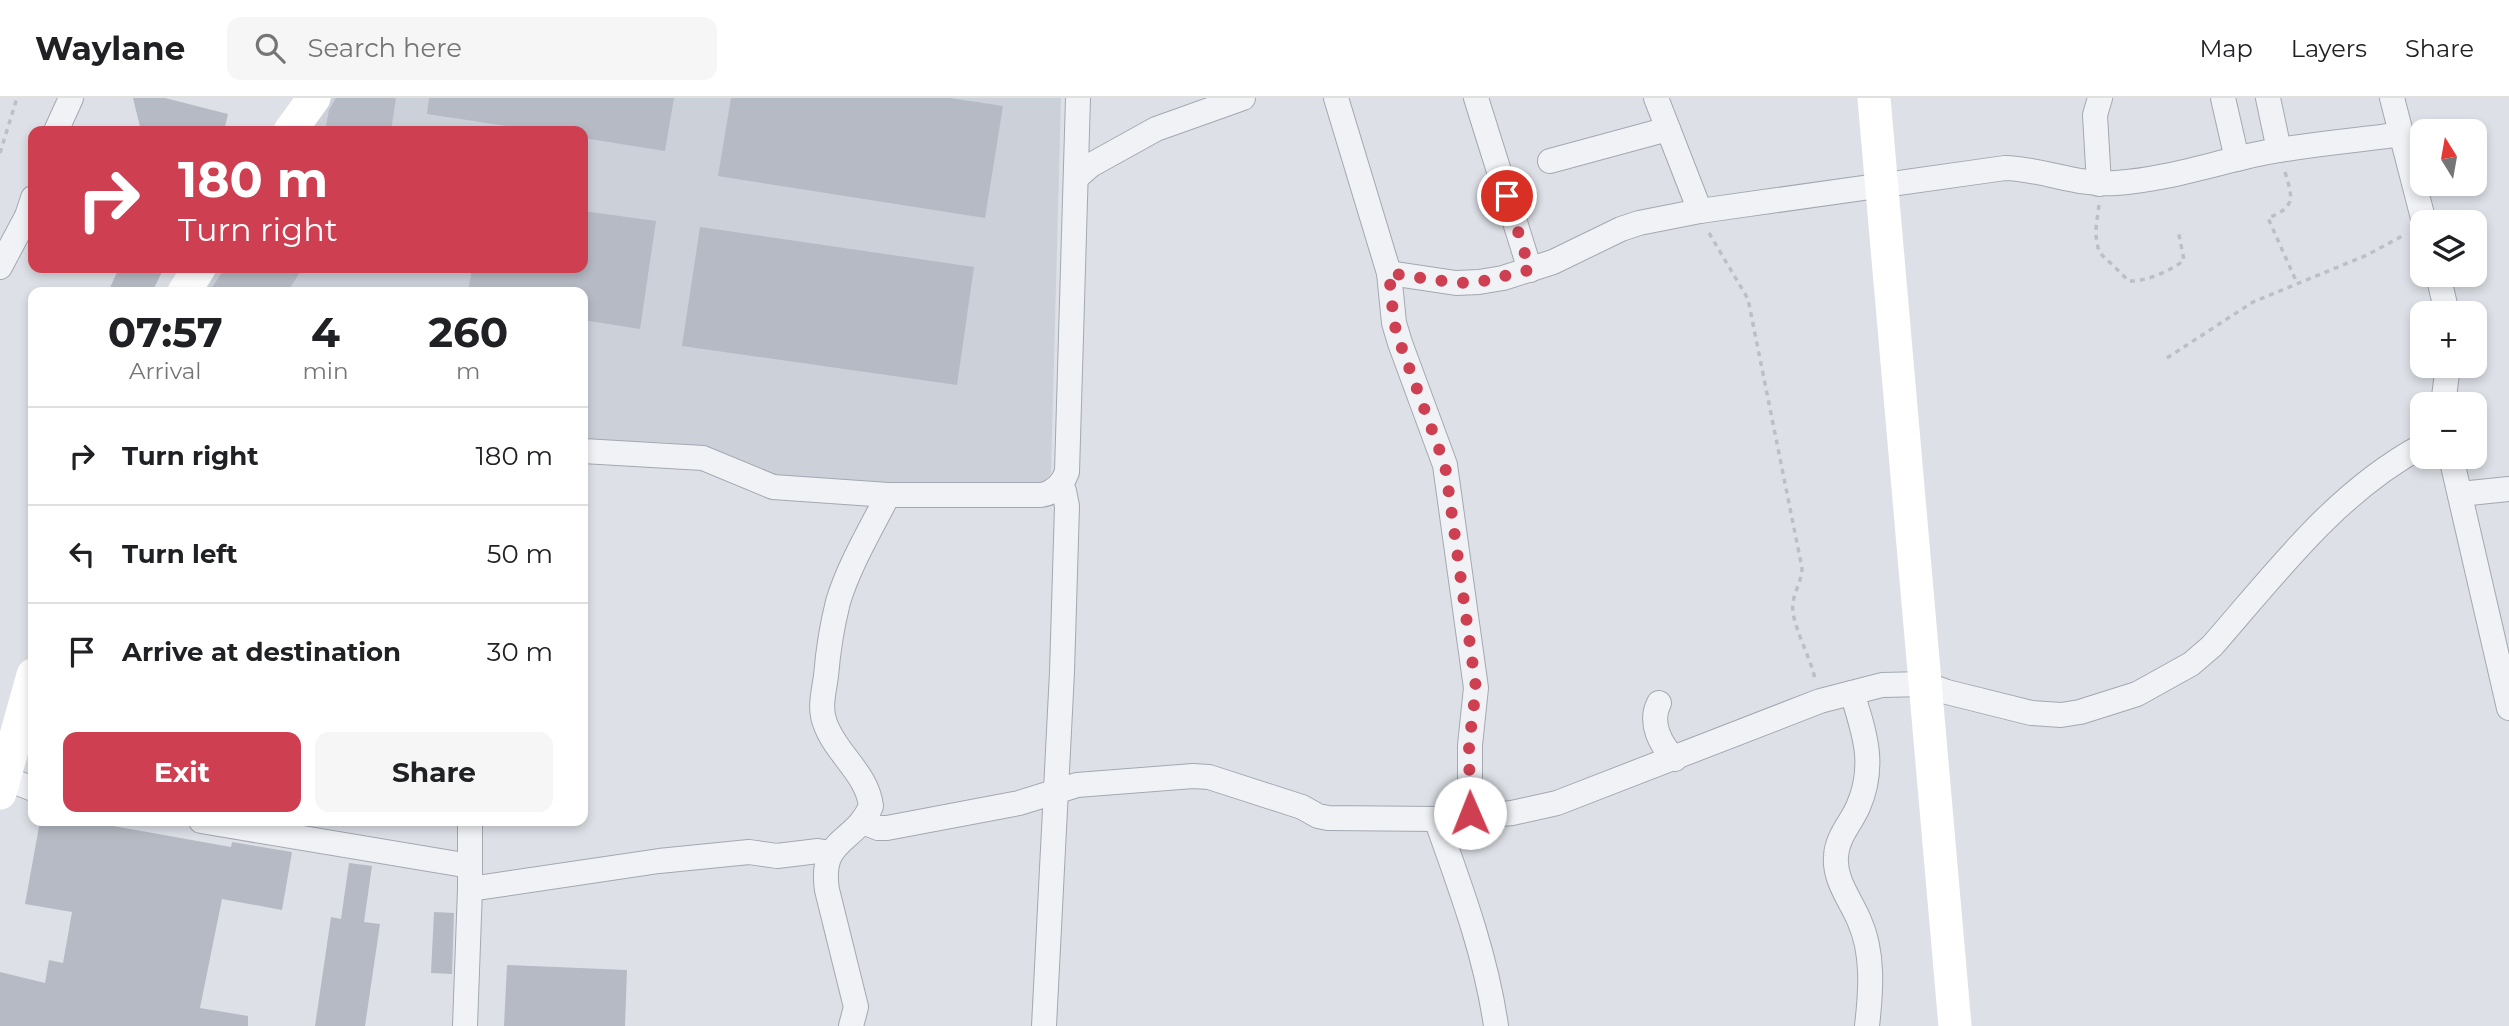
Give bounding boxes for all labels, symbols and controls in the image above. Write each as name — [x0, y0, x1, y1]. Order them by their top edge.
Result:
search box — [227, 17, 717, 80]
text: Waylane — [35, 28, 185, 68]
icon: search — [251, 29, 289, 67]
text: Search here — [307, 32, 462, 64]
text: Map — [2199, 34, 2253, 63]
text: Layers — [2291, 34, 2367, 63]
text: Share — [2405, 34, 2474, 63]
north arrow — [2410, 119, 2487, 196]
map controls — [2410, 119, 2487, 469]
text: 180 m — [178, 150, 328, 209]
icon: right — [63, 154, 154, 245]
pin — [1477, 166, 1537, 226]
icon: arrive — [1488, 177, 1526, 215]
text: Turn right — [178, 210, 338, 249]
button: layers — [2410, 210, 2487, 287]
button: + — [2410, 301, 2487, 378]
text: 07:57 — [108, 306, 223, 358]
text: 4 — [311, 306, 340, 358]
text: 260 — [428, 306, 508, 358]
text: Arrival — [129, 357, 202, 385]
text: min — [302, 357, 349, 385]
text: m — [456, 357, 481, 385]
button: − — [2410, 392, 2487, 469]
icon: right — [63, 437, 101, 475]
text: Turn right — [122, 440, 258, 472]
text: 180 m — [475, 440, 553, 472]
icon: left — [63, 535, 101, 573]
text: Turn left — [122, 538, 238, 570]
text: 50 m — [487, 538, 553, 570]
icon: arrive — [63, 633, 101, 671]
text: Arrive at destination — [122, 636, 401, 668]
text: 30 m — [487, 636, 553, 668]
button: Exit — [63, 732, 301, 812]
button: Share — [315, 732, 553, 812]
position arrow — [1433, 776, 1507, 850]

